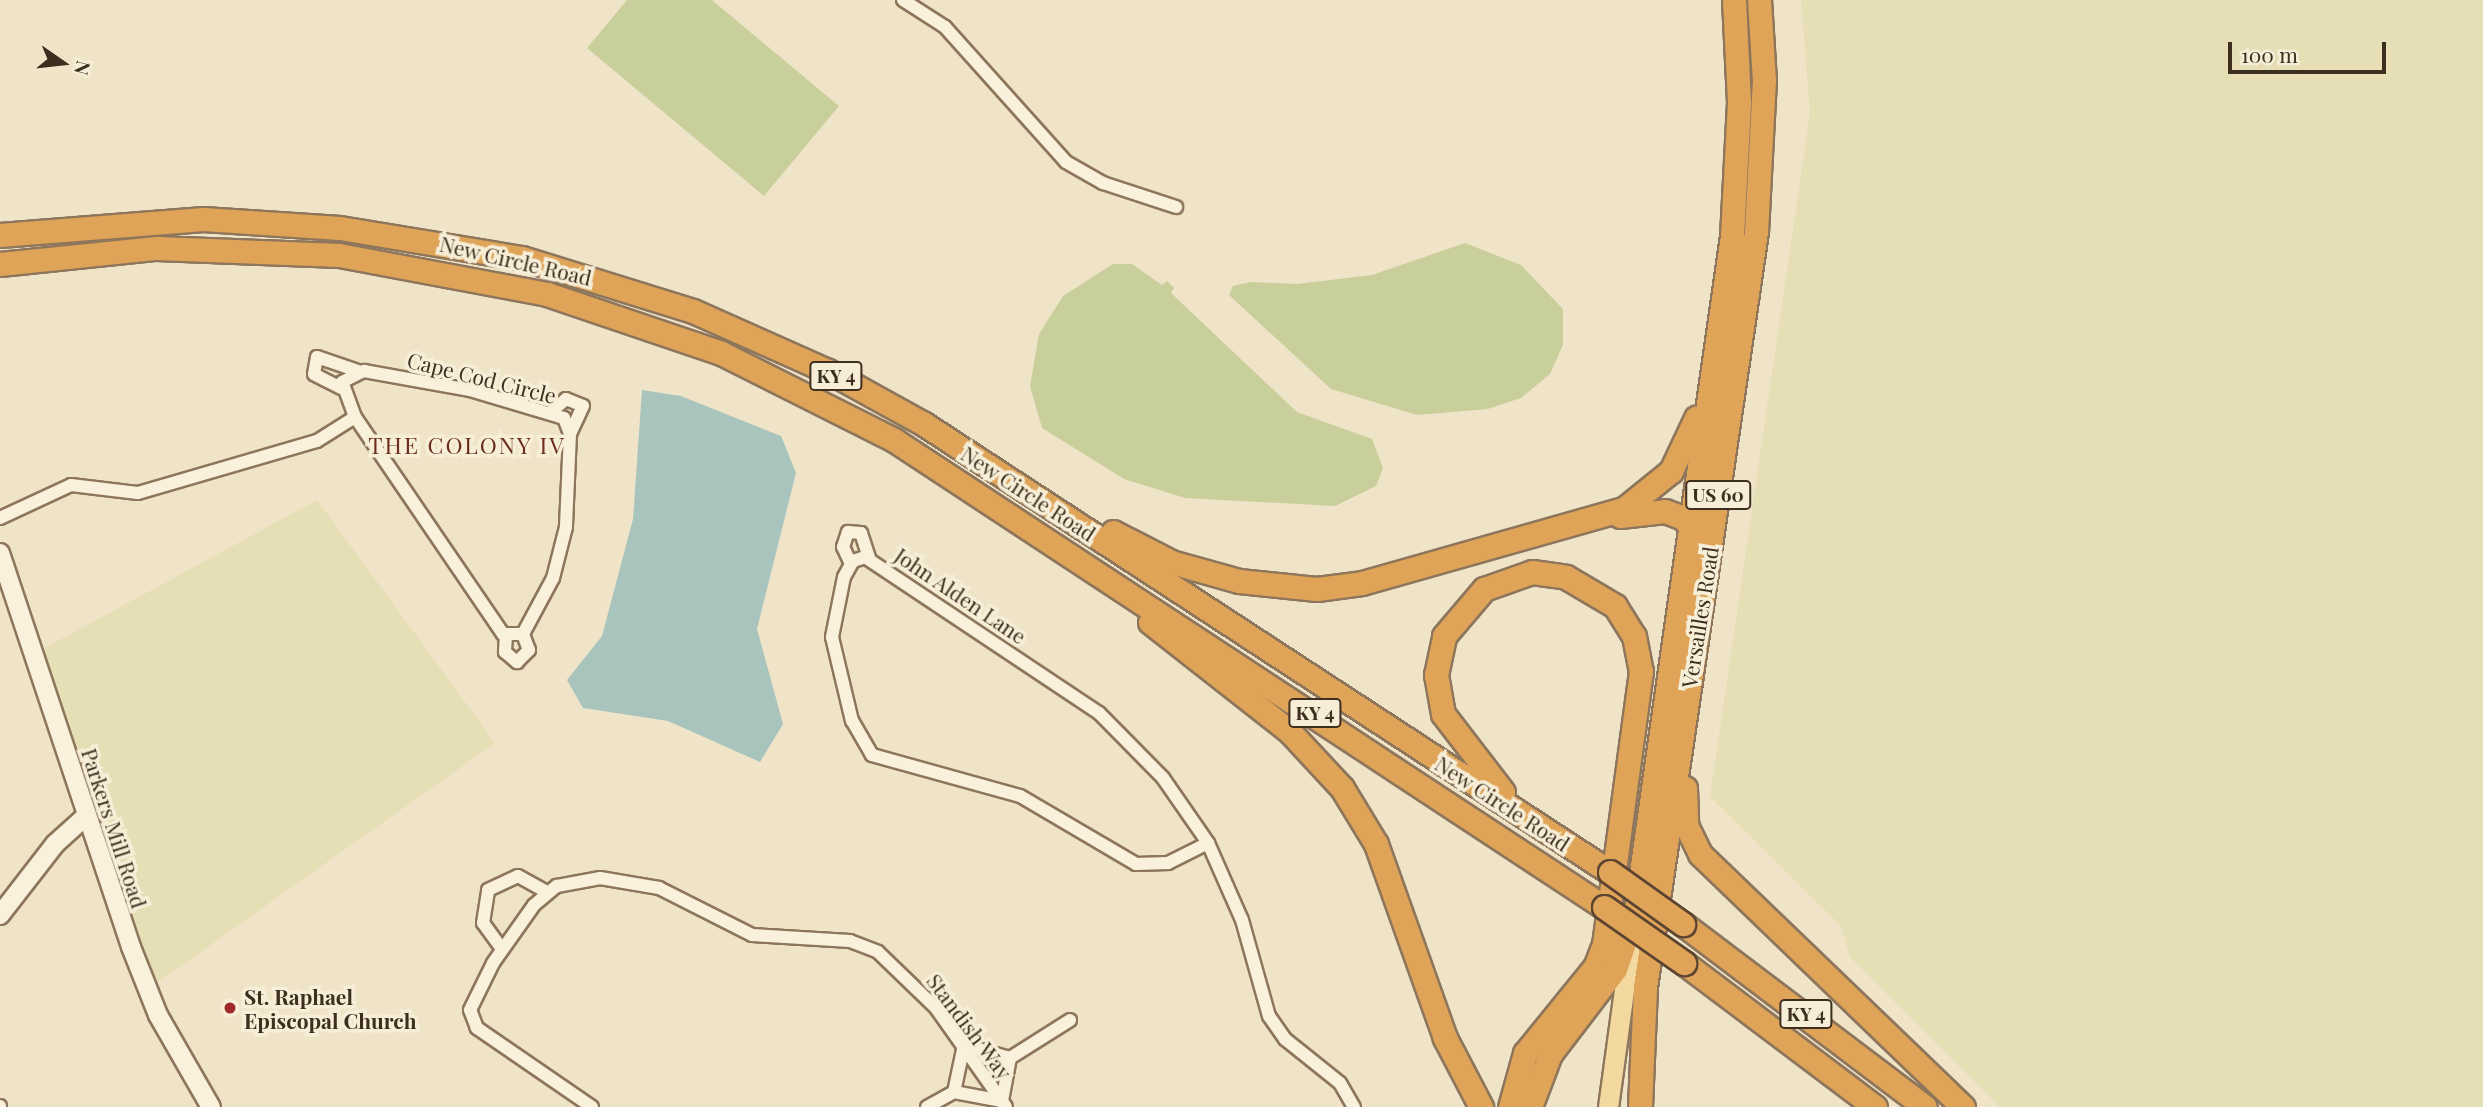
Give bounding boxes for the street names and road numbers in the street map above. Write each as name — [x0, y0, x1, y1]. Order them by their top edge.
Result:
street label: New Circle Road — [437, 230, 595, 290]
street label: Cape Cod Circle — [405, 346, 559, 408]
road number: KY 4 — [808, 360, 864, 392]
street label: New Circle Road — [957, 440, 1101, 546]
road number: US 60 — [1685, 480, 1751, 510]
street label: John Alden Lane — [890, 542, 1032, 648]
street label: Versailles Road — [1675, 545, 1723, 689]
road number: KY 4 — [1287, 698, 1343, 728]
street label: Parkers Mill Road — [77, 745, 153, 911]
street label: New Circle Road — [1431, 750, 1575, 856]
street label: Standish Way — [922, 968, 1018, 1084]
road number: KY 4 — [1778, 998, 1834, 1030]

